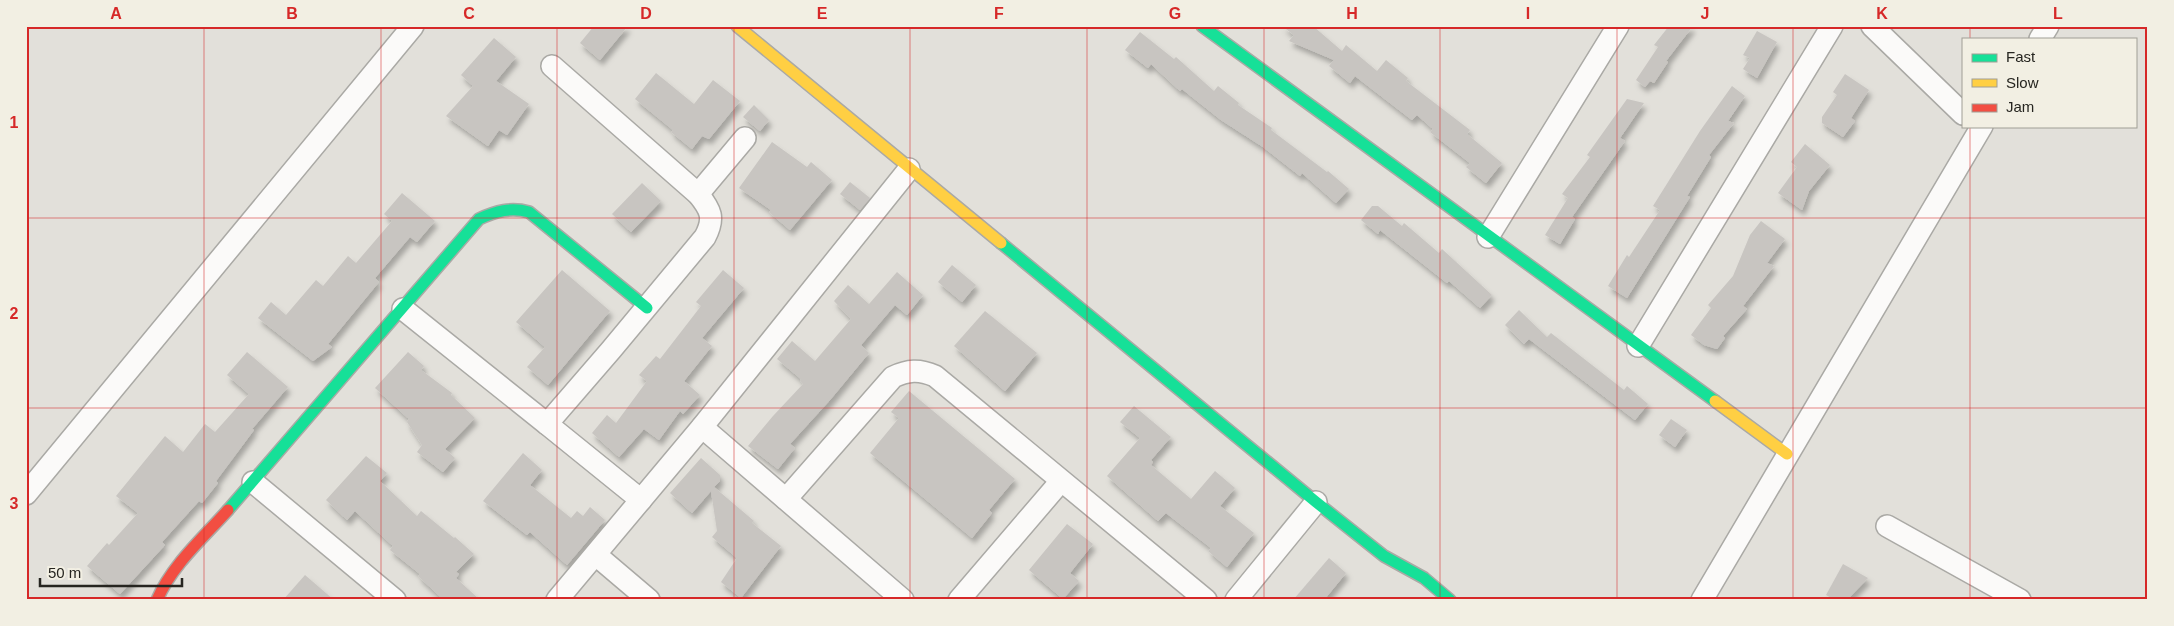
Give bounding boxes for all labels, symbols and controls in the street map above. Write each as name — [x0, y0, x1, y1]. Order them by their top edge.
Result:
text: A — [110, 5, 122, 22]
text: B — [286, 5, 298, 22]
text: C — [463, 5, 475, 22]
text: D — [640, 5, 652, 22]
text: E — [817, 5, 828, 22]
text: F — [994, 5, 1004, 22]
text: G — [1169, 5, 1181, 22]
text: H — [1346, 5, 1358, 22]
text: I — [1526, 5, 1530, 22]
text: J — [1701, 5, 1709, 22]
text: K — [1876, 5, 1888, 22]
text: L — [2053, 5, 2063, 22]
legend — [1962, 38, 2136, 128]
text: Fast — [2006, 48, 2036, 65]
text: Slow — [2006, 74, 2039, 91]
text: Jam — [2006, 98, 2034, 115]
text: 1 — [10, 114, 19, 131]
text: 2 — [10, 305, 19, 322]
text: 3 — [10, 495, 19, 512]
scale bar — [40, 556, 182, 588]
text: 50 m — [48, 564, 81, 581]

